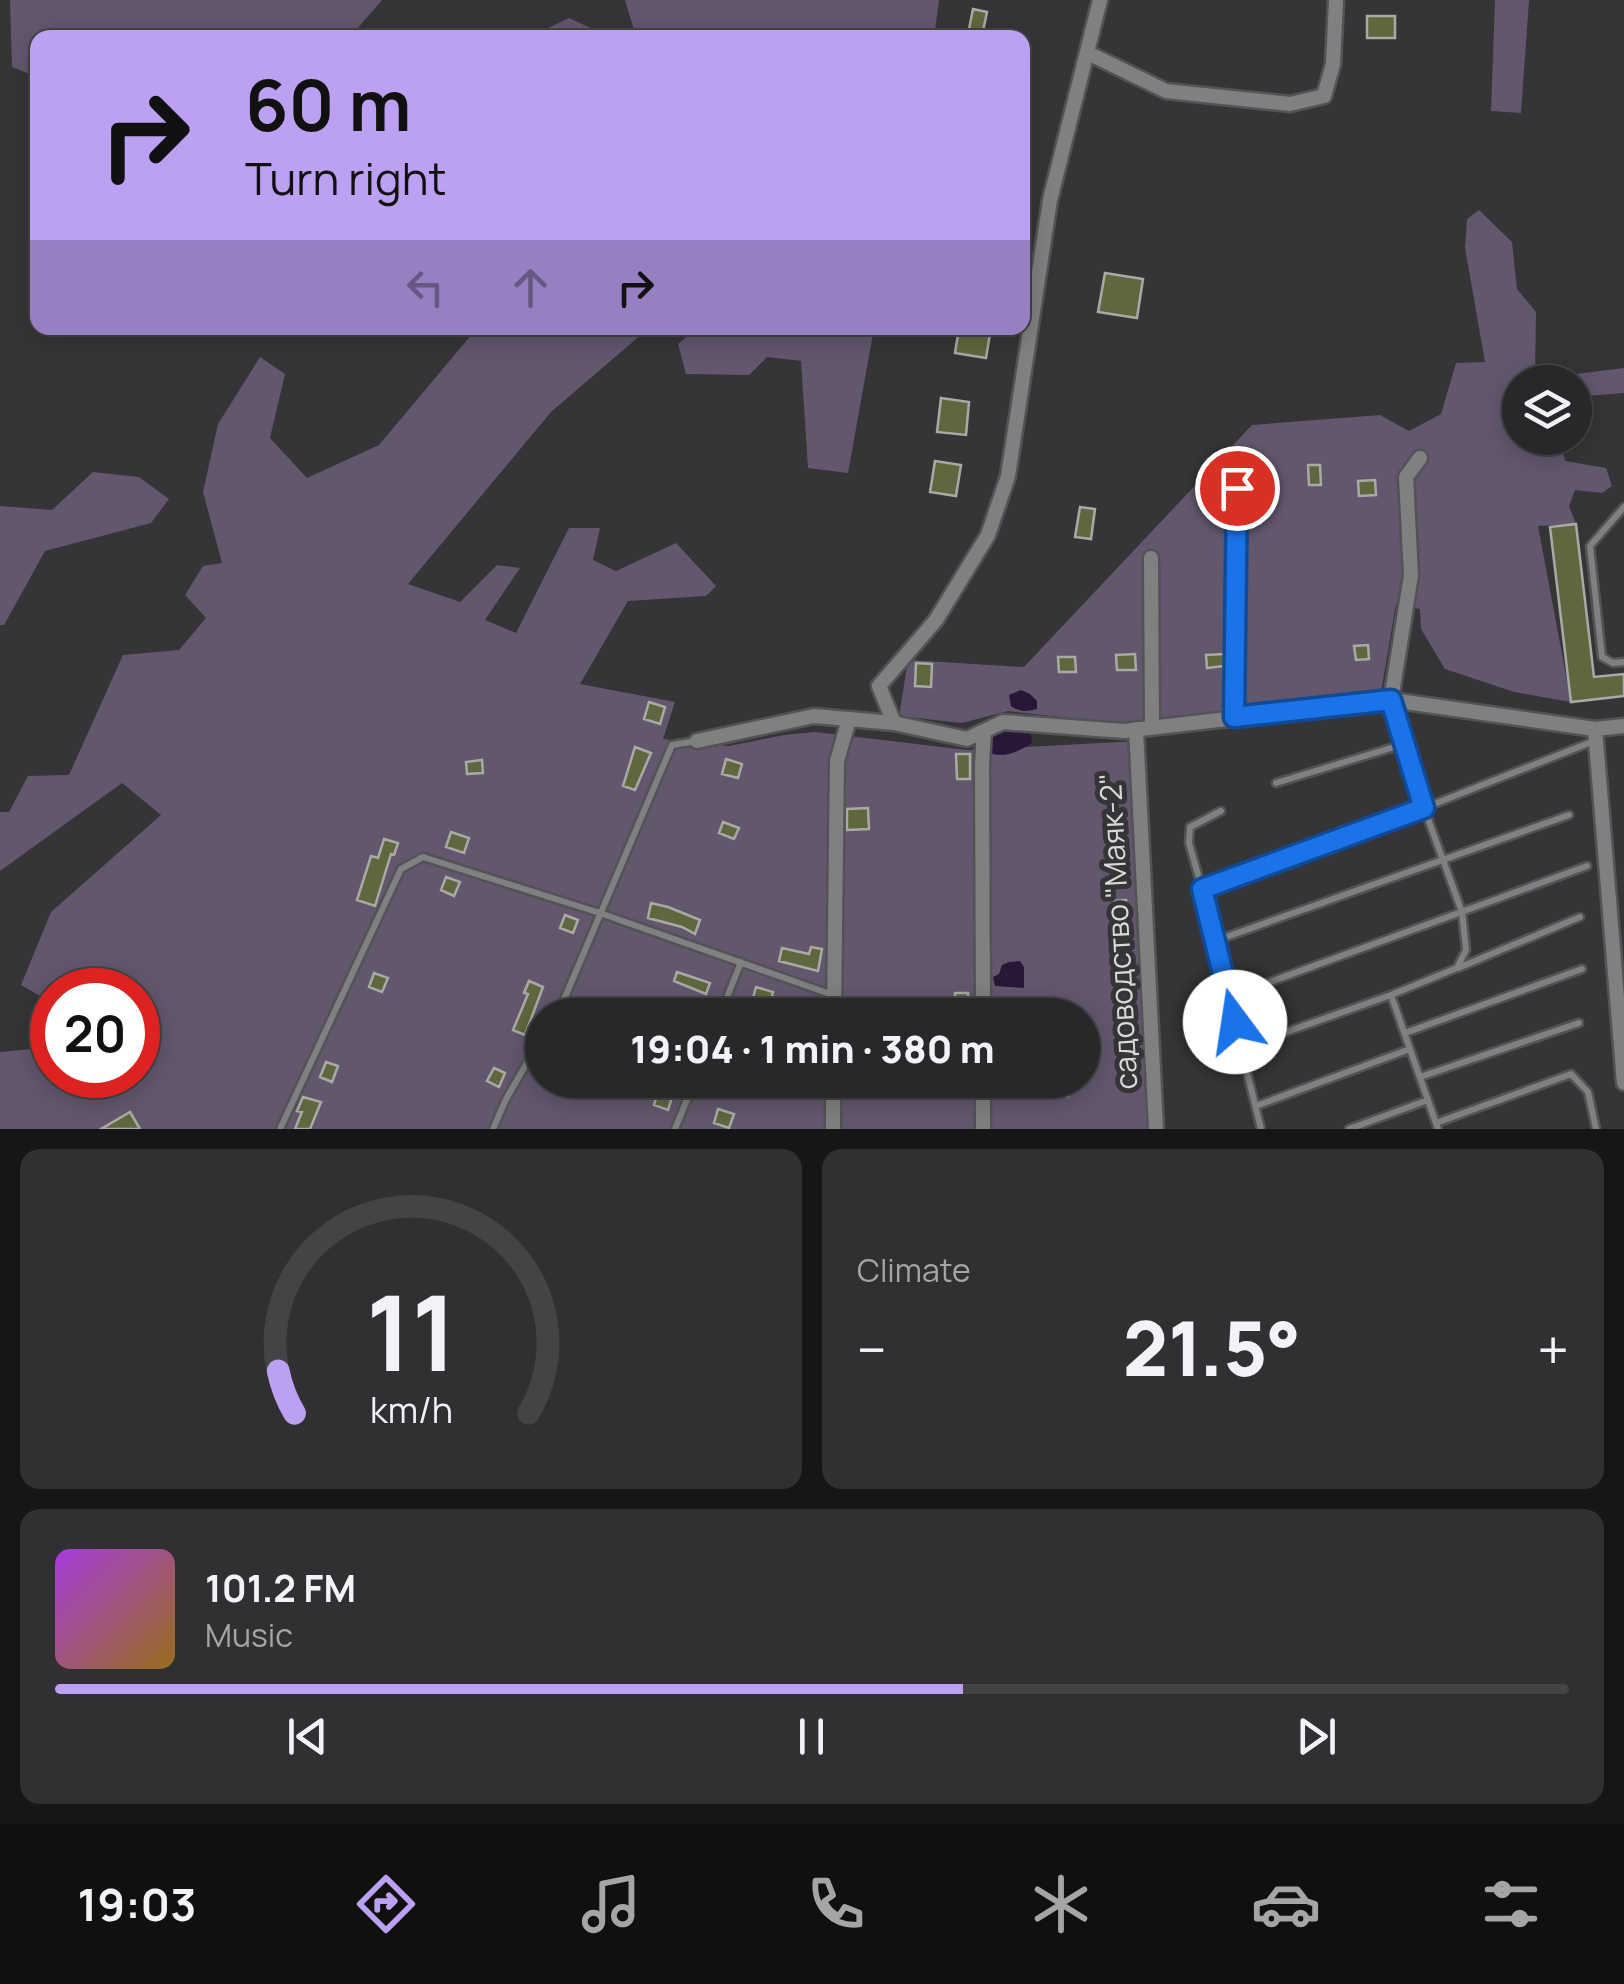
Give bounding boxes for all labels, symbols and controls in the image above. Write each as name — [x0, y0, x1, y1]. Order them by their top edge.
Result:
text: 60 m — [245, 56, 412, 152]
icon: right — [80, 70, 210, 200]
text: Turn right — [245, 147, 446, 209]
icon: left — [398, 260, 453, 315]
icon: ahead — [503, 260, 558, 315]
icon: right — [608, 260, 663, 315]
map controls — [1502, 365, 1592, 455]
button: layers — [1502, 365, 1592, 455]
pin — [1195, 446, 1280, 531]
icon: arrive — [1210, 461, 1265, 516]
street label: садоводство "Маяк-2" — [1089, 771, 1146, 1091]
speed limit sign: 20 — [30, 968, 160, 1098]
position arrow — [1183, 970, 1287, 1074]
text: 19:04 · 1 min · 380 m — [630, 1022, 995, 1074]
text: Climate — [857, 1248, 971, 1292]
text: 11 — [365, 1260, 457, 1402]
text: 21.5° — [1123, 1296, 1301, 1399]
text: − — [857, 1311, 887, 1387]
text: + — [1537, 1311, 1569, 1387]
text: km/h — [369, 1385, 453, 1434]
text: 101.2 FM — [205, 1561, 356, 1613]
text: Music — [205, 1613, 293, 1657]
icon: previous — [280, 1709, 335, 1764]
icon: pause — [784, 1709, 839, 1764]
icon: next — [1289, 1709, 1344, 1764]
icon: directions — [351, 1869, 421, 1939]
icon: music — [576, 1869, 646, 1939]
icon: phone — [801, 1869, 871, 1939]
icon: climate — [1026, 1869, 1096, 1939]
icon: car — [1251, 1869, 1321, 1939]
icon: filters — [1476, 1869, 1546, 1939]
text: 19:03 — [78, 1873, 196, 1935]

